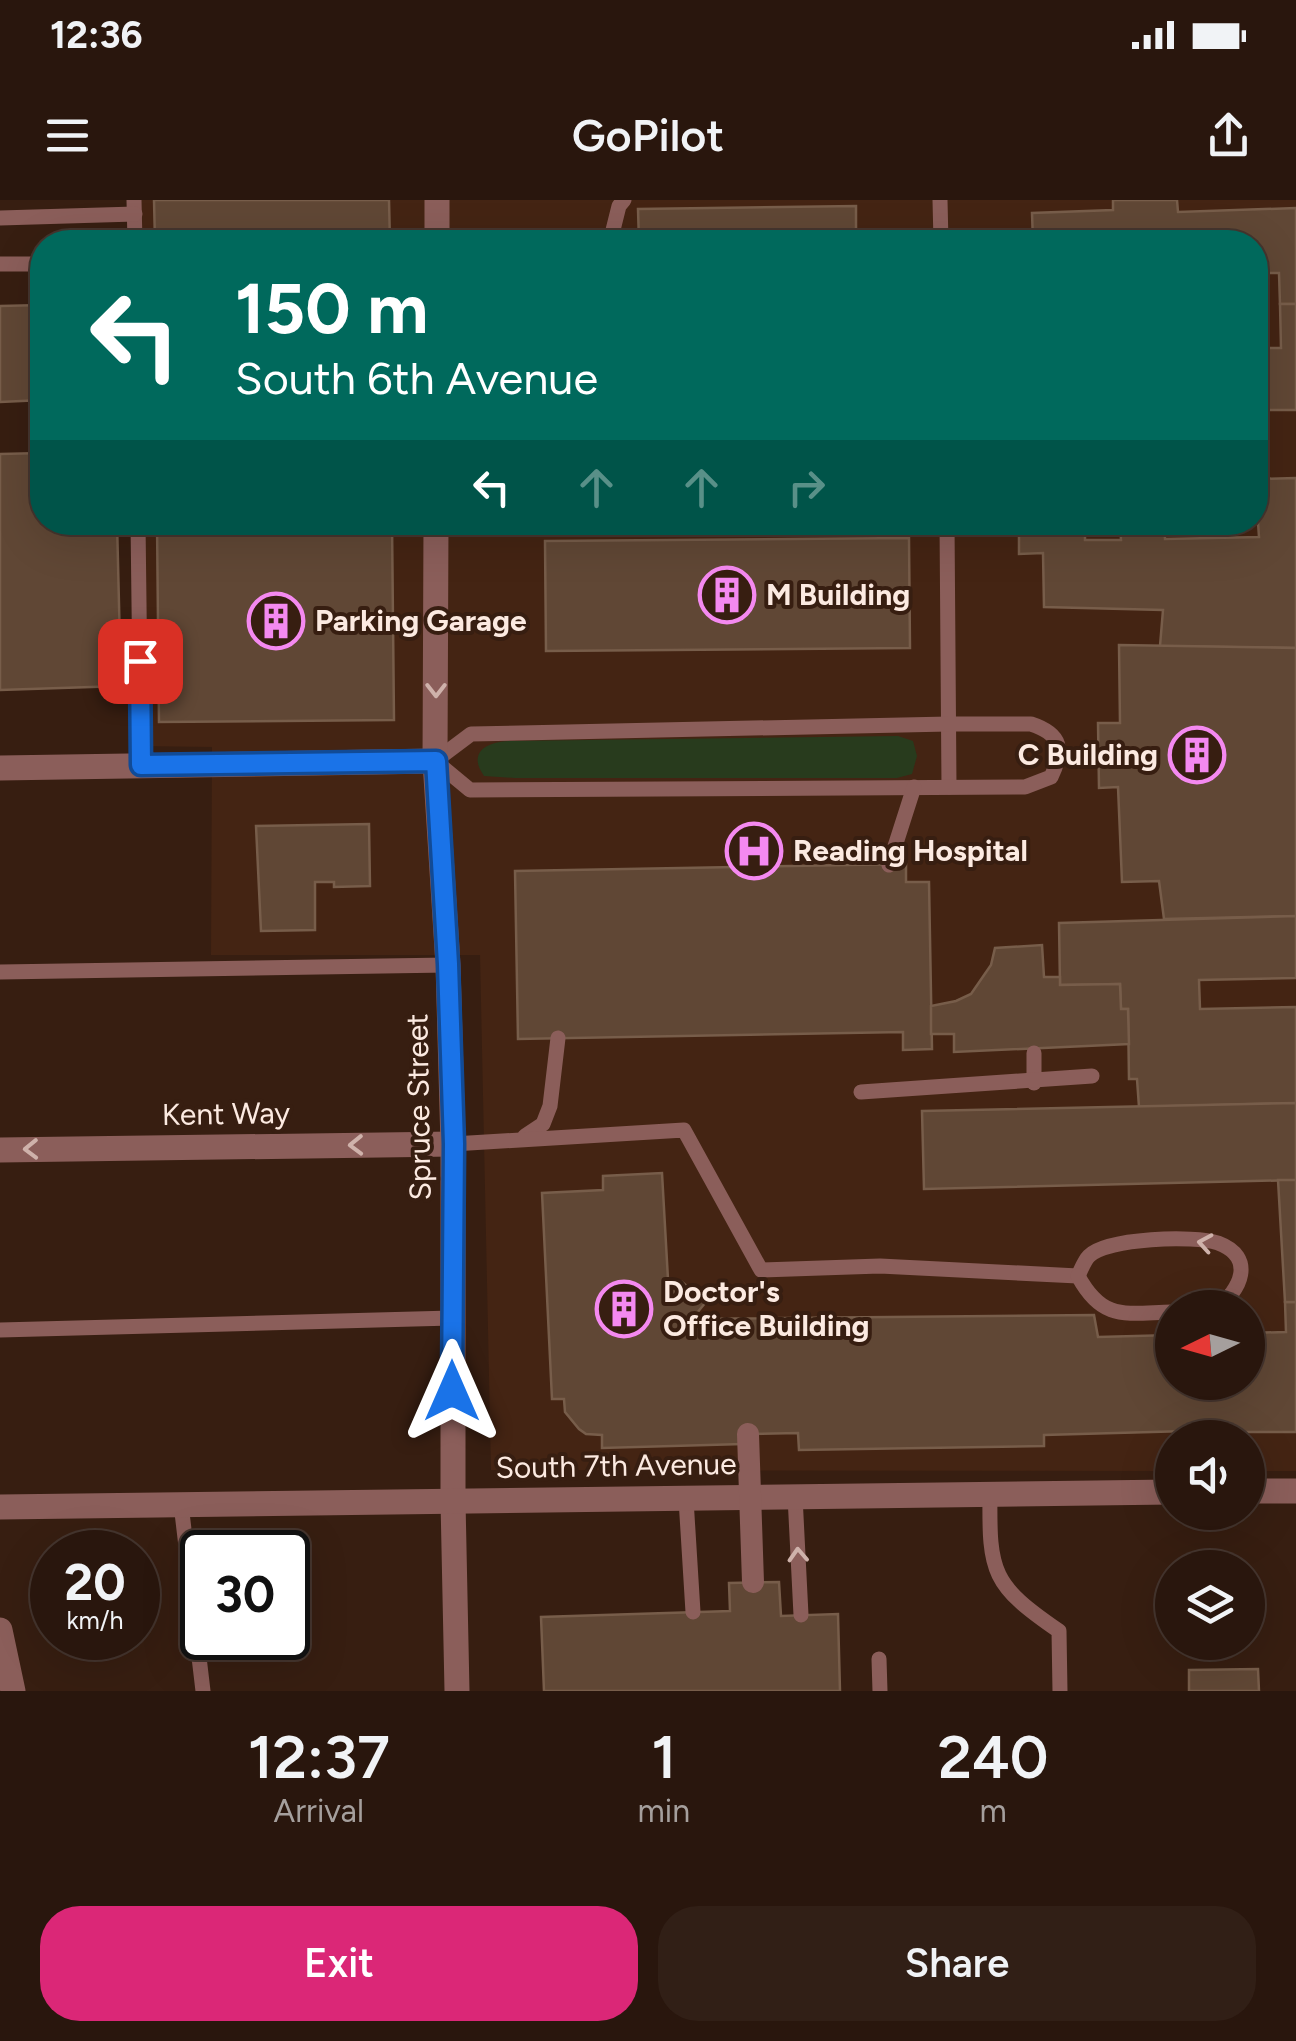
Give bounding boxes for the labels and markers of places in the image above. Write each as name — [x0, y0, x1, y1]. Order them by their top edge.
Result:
building icon: M Building — [697, 565, 757, 625]
place label: M Building — [766, 576, 910, 613]
building icon: Parking Garage — [246, 591, 306, 651]
place label: Parking Garage — [315, 602, 527, 639]
pin — [98, 619, 183, 704]
building icon: C Building — [1167, 725, 1227, 785]
place label: C Building — [1018, 736, 1158, 773]
hospital icon: Reading Hospital — [724, 821, 784, 881]
place label: Reading Hospital — [793, 832, 1028, 869]
place label: Doctor's Office Building — [663, 1273, 870, 1344]
building icon: Doctor's Office Building — [594, 1279, 654, 1339]

